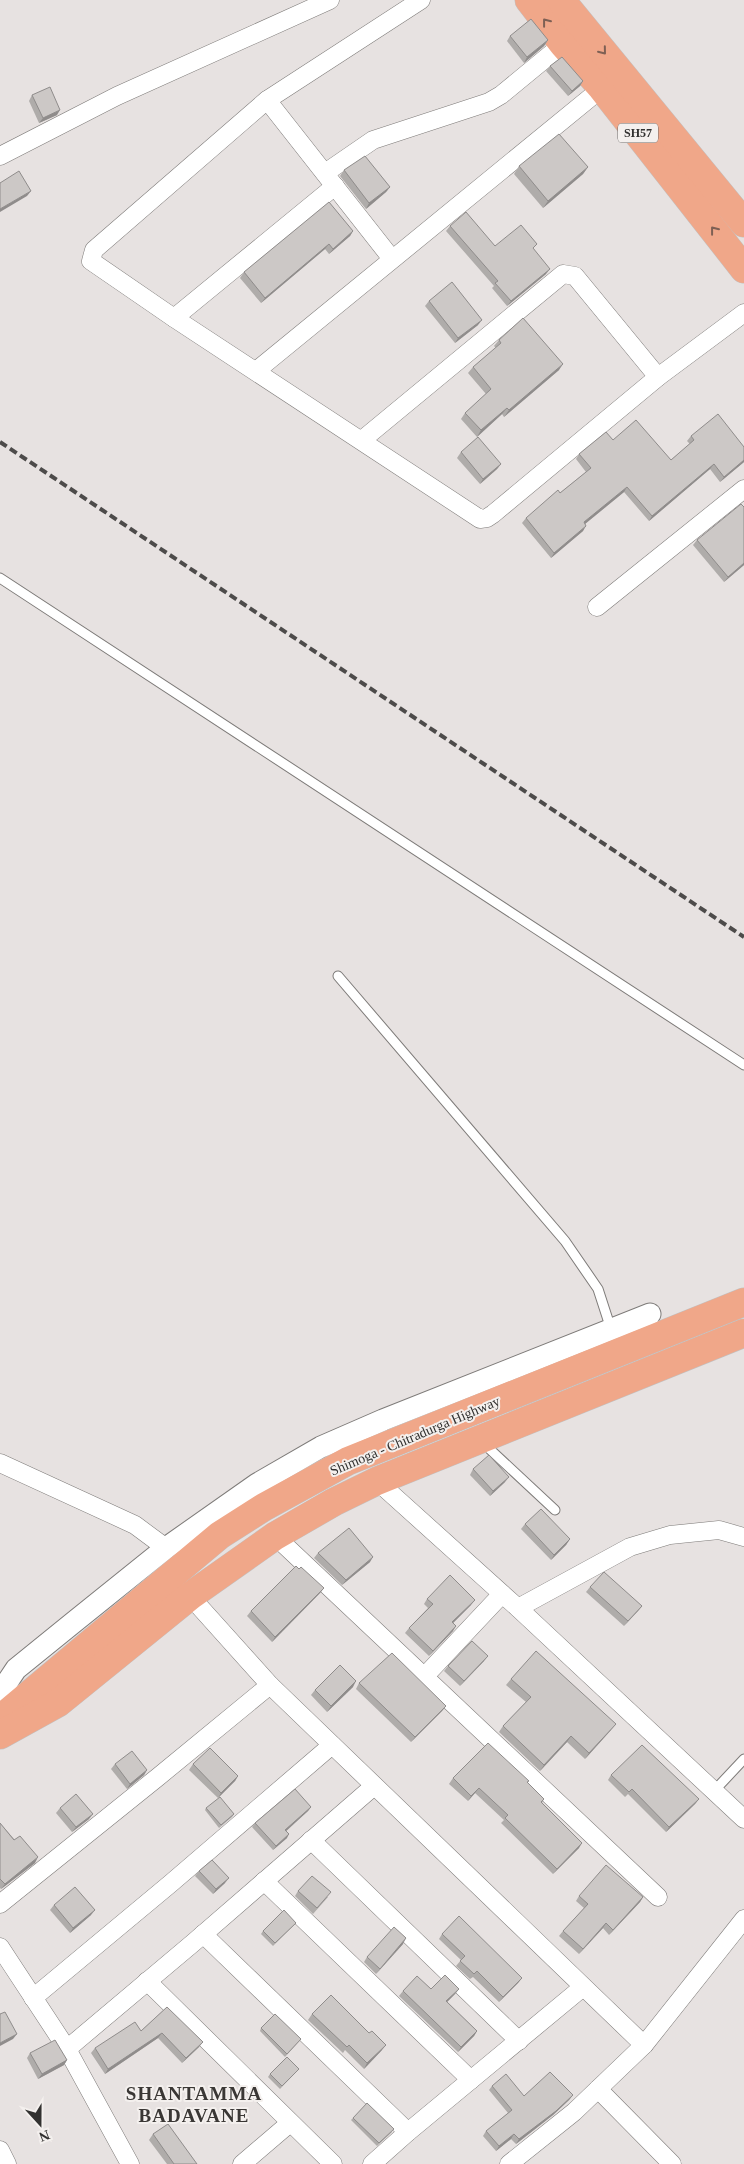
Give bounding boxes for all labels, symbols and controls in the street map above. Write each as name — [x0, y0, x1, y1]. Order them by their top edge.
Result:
one-way arrow — [544, 19, 552, 28]
one-way arrow — [598, 45, 606, 54]
road number: SH57 — [618, 124, 658, 142]
one-way arrow — [711, 227, 719, 236]
street label: Shimoga - Chitradurga Highway — [328, 1393, 502, 1479]
district label: SHANTAMMA BADAVANE — [126, 2083, 262, 2126]
north arrow — [15, 2099, 65, 2149]
text: N — [37, 2127, 52, 2144]

